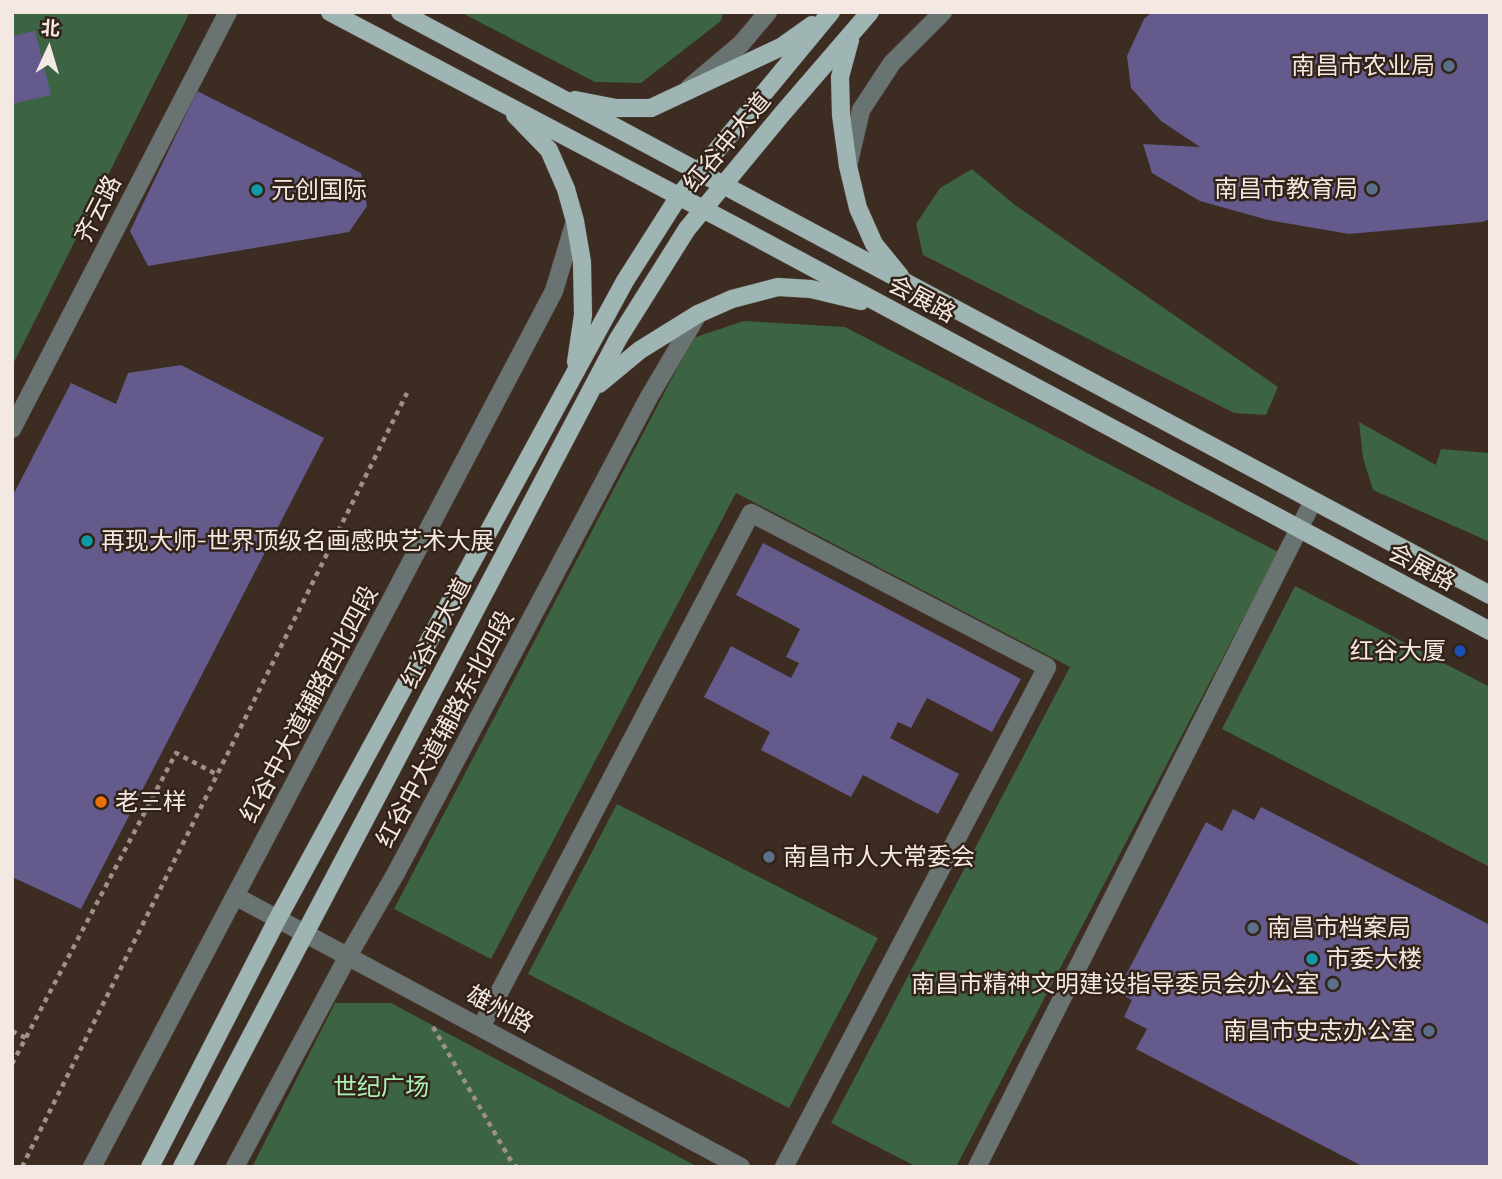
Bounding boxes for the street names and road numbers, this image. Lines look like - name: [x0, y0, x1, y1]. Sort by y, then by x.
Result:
- street label: 红谷中大道: [677, 87, 777, 197]
- street label: 齐云路: [69, 170, 127, 248]
- street label: 会展路: [883, 269, 961, 329]
- street label: 会展路: [1383, 537, 1461, 597]
- street label: 红谷中大道: [395, 573, 477, 693]
- street label: 红谷中大道辅路西北四段: [234, 581, 384, 827]
- street label: 红谷中大道辅路东北四段: [370, 606, 520, 852]
- street label: 雄州路: [461, 979, 539, 1039]

